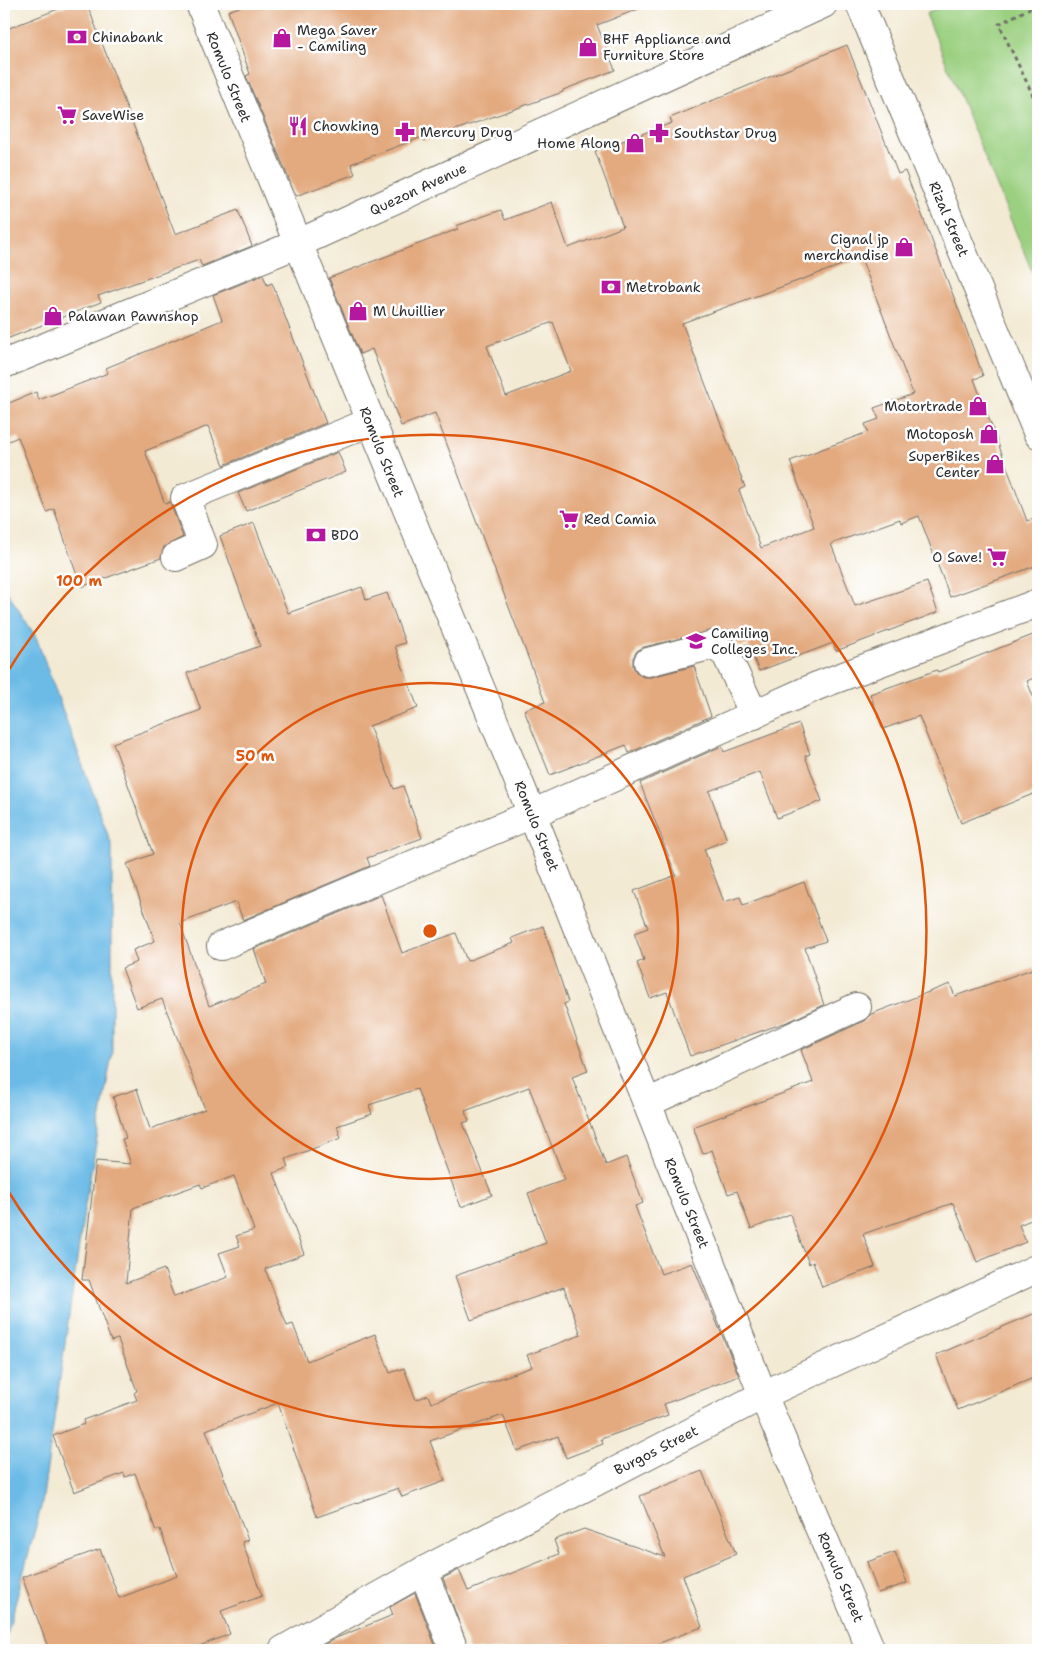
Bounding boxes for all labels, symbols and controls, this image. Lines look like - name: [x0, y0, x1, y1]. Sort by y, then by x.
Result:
- place label: Mega Saver - Camiling: [297, 21, 378, 55]
- bank icon: Chinabank: [66, 26, 88, 48]
- shop icon: Mega Saver - Camiling: [271, 27, 293, 49]
- place label: Chinabank: [92, 28, 163, 46]
- street label: Romulo Street: [203, 29, 255, 125]
- place label: BHF Appliance and Furniture Store: [603, 30, 731, 64]
- shop icon: BHF Appliance and Furniture Store: [577, 36, 599, 58]
- supermarket icon: SaveWise: [56, 104, 78, 126]
- place label: SaveWise: [82, 106, 144, 124]
- restaurant icon: Chowking: [287, 115, 309, 137]
- place label: Chowking: [313, 117, 379, 135]
- pharmacy icon: Mercury Drug: [394, 121, 416, 143]
- pharmacy icon: Southstar Drug: [648, 122, 670, 144]
- place label: Mercury Drug: [420, 123, 513, 141]
- place label: Southstar Drug: [674, 124, 777, 142]
- shop icon: Home Along: [624, 132, 646, 154]
- place label: Home Along: [537, 134, 620, 152]
- street label: Quezon Avenue: [367, 159, 469, 219]
- street label: Rizal Street: [925, 179, 973, 259]
- place label: Cignal jp merchandise: [804, 230, 889, 264]
- shop icon: Cignal jp merchandise: [893, 236, 915, 258]
- bank icon: Metrobank: [600, 276, 622, 298]
- place label: Metrobank: [626, 278, 701, 296]
- shop icon: M Lhuillier: [347, 300, 369, 322]
- place label: M Lhuillier: [373, 302, 446, 320]
- shop icon: Palawan Pawnshop: [42, 305, 64, 327]
- place label: Palawan Pawnshop: [68, 307, 199, 325]
- shop icon: Motortrade: [967, 395, 989, 417]
- place label: Motortrade: [884, 397, 963, 415]
- street label: Romulo Street: [356, 404, 408, 500]
- shop icon: Motoposh: [978, 423, 1000, 445]
- place label: Motoposh: [906, 425, 974, 443]
- place label: SuperBikes Center: [908, 447, 980, 481]
- shop icon: SuperBikes Center: [984, 453, 1006, 475]
- supermarket icon: Red Camia: [558, 508, 580, 530]
- place label: Red Camia: [584, 510, 657, 528]
- bank icon: BDO: [305, 524, 327, 546]
- place label: BDO: [331, 526, 359, 544]
- supermarket icon: O Save!: [986, 546, 1008, 568]
- place label: O Save!: [932, 548, 982, 566]
- text: 100 m: [56, 571, 102, 591]
- place label: Camiling Colleges Inc.: [711, 624, 798, 658]
- school or university icon: Camiling Colleges Inc.: [685, 630, 707, 652]
- text: 50 m: [236, 746, 275, 766]
- street label: Romulo Street: [511, 778, 563, 874]
- centre of rings: [421, 922, 439, 940]
- street label: Romulo Street: [661, 1155, 713, 1251]
- street label: Burgos Street: [611, 1421, 701, 1479]
- street label: Romulo Street: [814, 1529, 868, 1625]

